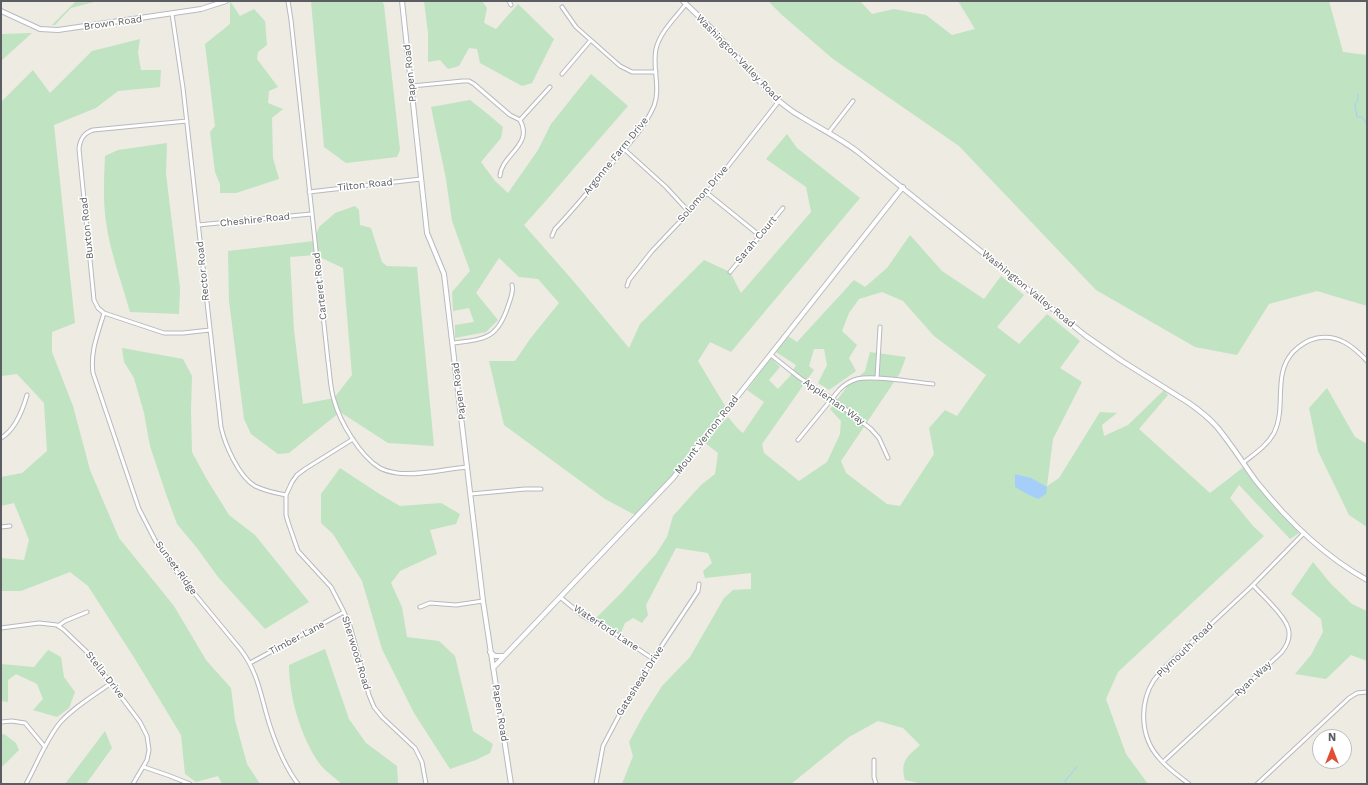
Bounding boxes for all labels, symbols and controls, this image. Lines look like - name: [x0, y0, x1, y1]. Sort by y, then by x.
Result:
- street label: Washington Valley Road: [693, 12, 783, 104]
- street label: Brown Road: [83, 13, 143, 33]
- street label: Papen Road: [401, 44, 419, 102]
- street label: Argonne Farm Drive: [581, 115, 651, 197]
- street label: Solomon Drive: [675, 163, 731, 225]
- street label: Tilton Road: [337, 176, 393, 194]
- street label: Buxton Road: [78, 196, 96, 260]
- street label: Cheshire Road: [219, 210, 291, 230]
- street label: Sarah Court: [733, 214, 779, 266]
- street label: Rector Road: [194, 241, 212, 301]
- street label: Washington Valley Road: [979, 248, 1077, 330]
- street label: Carteret Road: [310, 252, 330, 320]
- street label: Papen Road: [450, 362, 468, 420]
- street label: Appleman Way: [801, 376, 867, 428]
- street label: Mount Vernon Road: [673, 393, 741, 477]
- street label: Sunset Ridge: [152, 539, 200, 597]
- street label: Waterford Lane: [571, 602, 641, 654]
- street label: Sherwood Road: [339, 615, 373, 691]
- street label: Timber Lane: [267, 618, 327, 658]
- street label: Plymouth Road: [1154, 620, 1216, 680]
- street label: Gateshead Drive: [614, 644, 666, 718]
- street label: Stella Drive: [83, 649, 127, 701]
- street label: Ryan Way: [1232, 659, 1274, 699]
- street label: Papen Road: [490, 684, 510, 742]
- north arrow: [1312, 729, 1352, 769]
- text: N: [1328, 731, 1336, 744]

